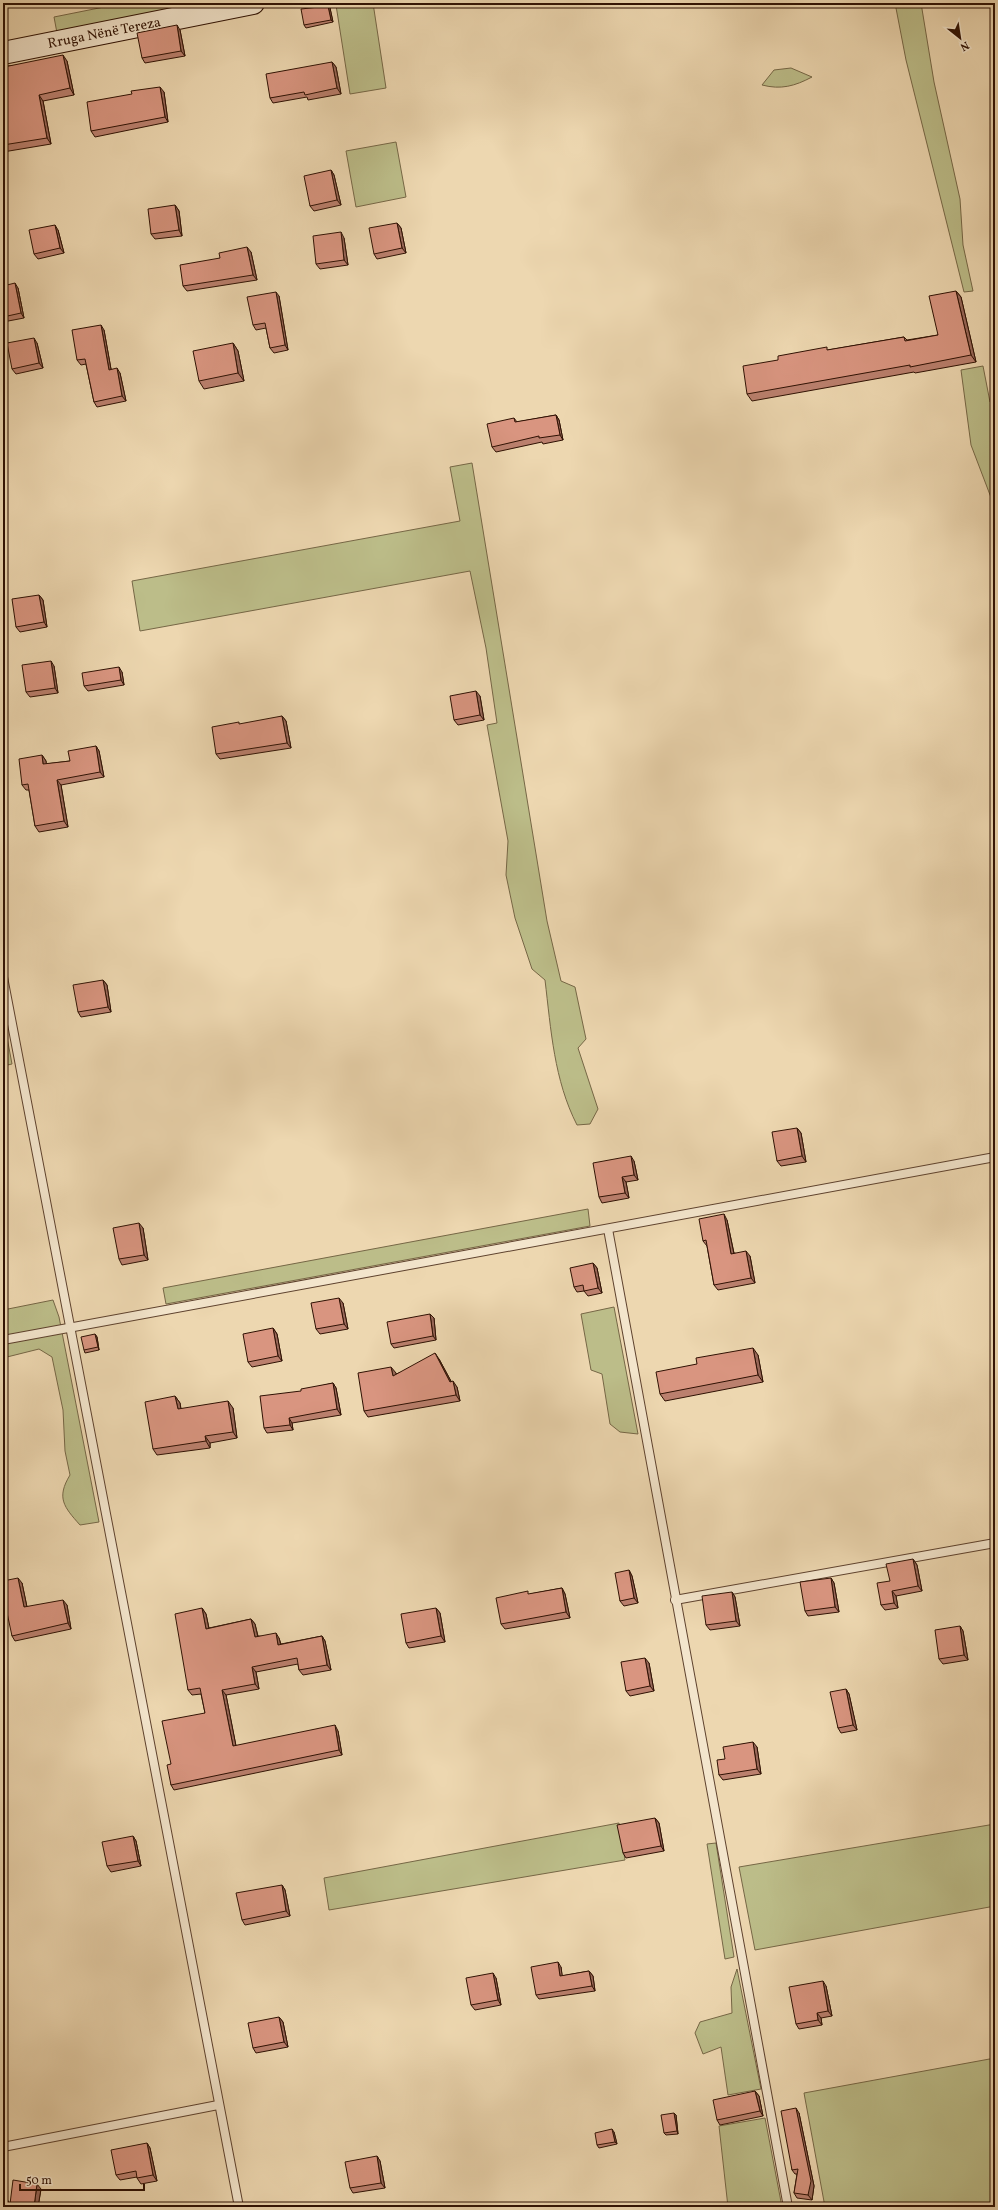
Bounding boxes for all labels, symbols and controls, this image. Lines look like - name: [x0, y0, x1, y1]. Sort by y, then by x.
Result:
- street label: Rruga Nënë Tereza: [46, 13, 163, 54]
- north arrow: [940, 18, 980, 58]
- text: N: [957, 37, 971, 54]
- scale bar: [20, 2166, 144, 2192]
- text: 50 m: [26, 2173, 52, 2189]

